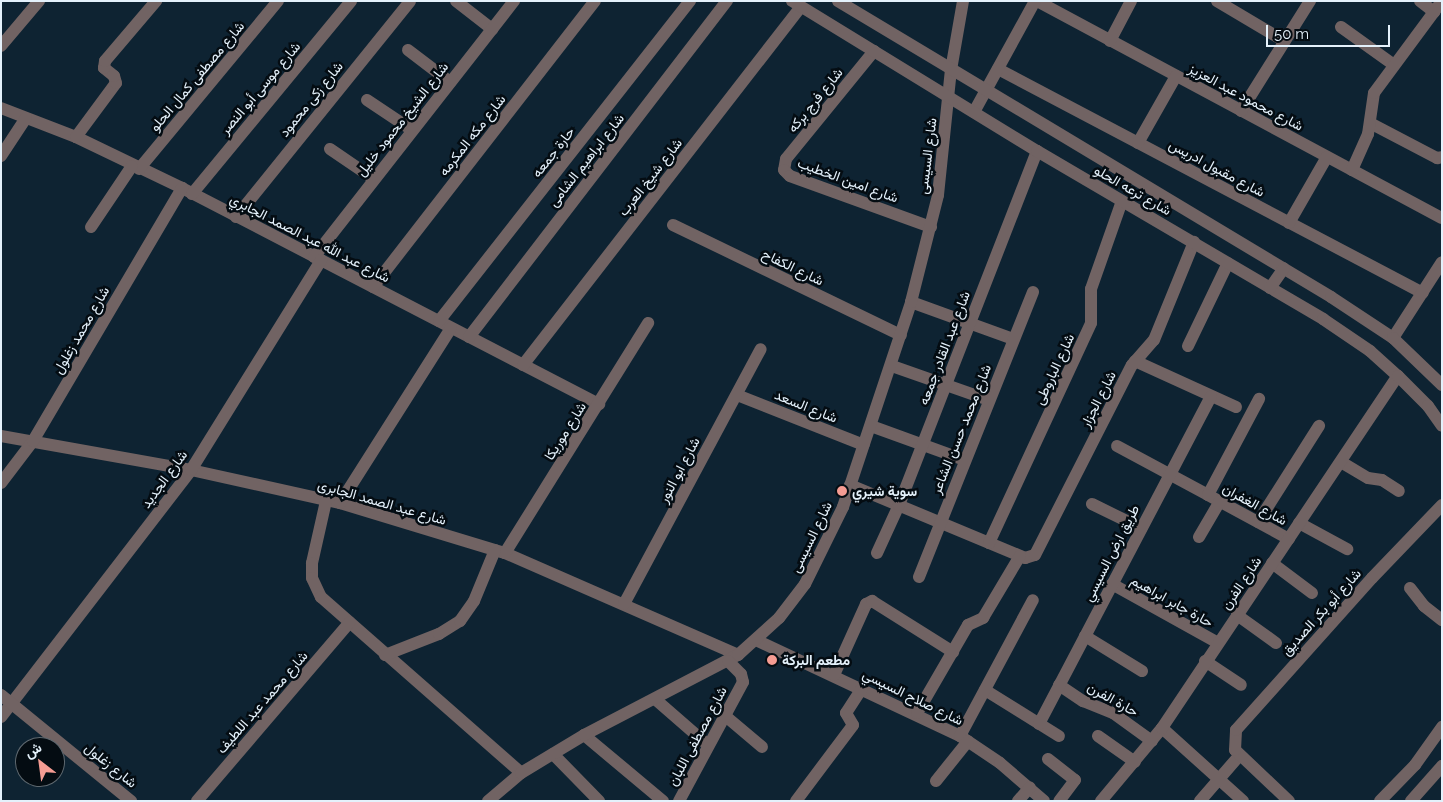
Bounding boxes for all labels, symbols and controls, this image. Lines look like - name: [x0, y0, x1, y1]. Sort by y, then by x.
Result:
- scale bar: [1268, 15, 1392, 47]
- street label: شارع مصطفى كمال الحلو: [146, 18, 248, 134]
- text: 50 m: [1274, 25, 1309, 43]
- street label: شارع موسى أبو النصر: [216, 38, 304, 138]
- street label: شارع زكى محمود: [276, 58, 346, 140]
- street label: شارع الشيخ محمود خليل: [352, 59, 452, 179]
- street label: شارع محمود عبد العزيز: [1186, 60, 1306, 134]
- street label: شارع فرج بركه: [784, 64, 846, 136]
- street label: شارع مكه المكرمه: [435, 91, 509, 179]
- street label: شارع ابراهيم الشامى: [544, 110, 628, 210]
- street label: شارع السيسى: [914, 117, 940, 195]
- street label: حارة جمعه: [528, 123, 578, 181]
- street label: شارع شيخ العرب: [615, 135, 685, 219]
- street label: شارع مقبول ادريس: [1166, 136, 1268, 200]
- street label: شارع امين الخطيب: [795, 154, 901, 206]
- street label: شارع ترعه الحلو: [1092, 161, 1174, 219]
- street label: شارع عبد الله عبد الصمد الجابري: [227, 190, 393, 286]
- street label: شارع الكفاح: [760, 245, 826, 289]
- street label: شارع محمد زغلول: [49, 283, 113, 377]
- street label: شارع عبد القادر جمعه: [915, 289, 973, 407]
- street label: شارع الباروطى: [1030, 331, 1078, 407]
- street label: شارع محمد حسن الشاعر: [927, 362, 995, 496]
- street label: شارع الجزار: [1077, 368, 1119, 430]
- street label: شارع السعد: [772, 386, 840, 426]
- street label: شارع موريكا: [541, 399, 589, 463]
- street label: شارع ابو النور: [655, 434, 703, 506]
- street label: شارع الجديد: [137, 447, 191, 511]
- street label: شارع عبد الصمد الجابرى: [316, 476, 448, 528]
- street label: شارع الغفران: [1220, 479, 1290, 529]
- place label: سوية شيري: [852, 483, 917, 499]
- marker: سوية شيري: [836, 485, 848, 497]
- street label: شارع السيسى: [787, 499, 835, 575]
- street label: طريق ارض السيسي: [1079, 502, 1143, 604]
- street label: شارع الفرن: [1217, 553, 1265, 613]
- street label: شارع أبو بكر الصديق: [1278, 565, 1364, 659]
- street label: حارة جابر ابراهيم: [1128, 571, 1216, 631]
- street label: شارع محمد عبد اللطيف: [213, 647, 311, 757]
- place label: مطعم البركة: [782, 652, 850, 668]
- marker: مطعم البركة: [766, 654, 778, 666]
- street label: شارع صلاح السيسي: [860, 665, 966, 729]
- street label: حارة الفرن: [1085, 678, 1141, 720]
- street label: شارع مصطفى اللبان: [664, 683, 730, 789]
- north arrow: [15, 737, 65, 787]
- text: ش: [22, 739, 44, 761]
- street label: شارع زغلول: [81, 739, 141, 791]

